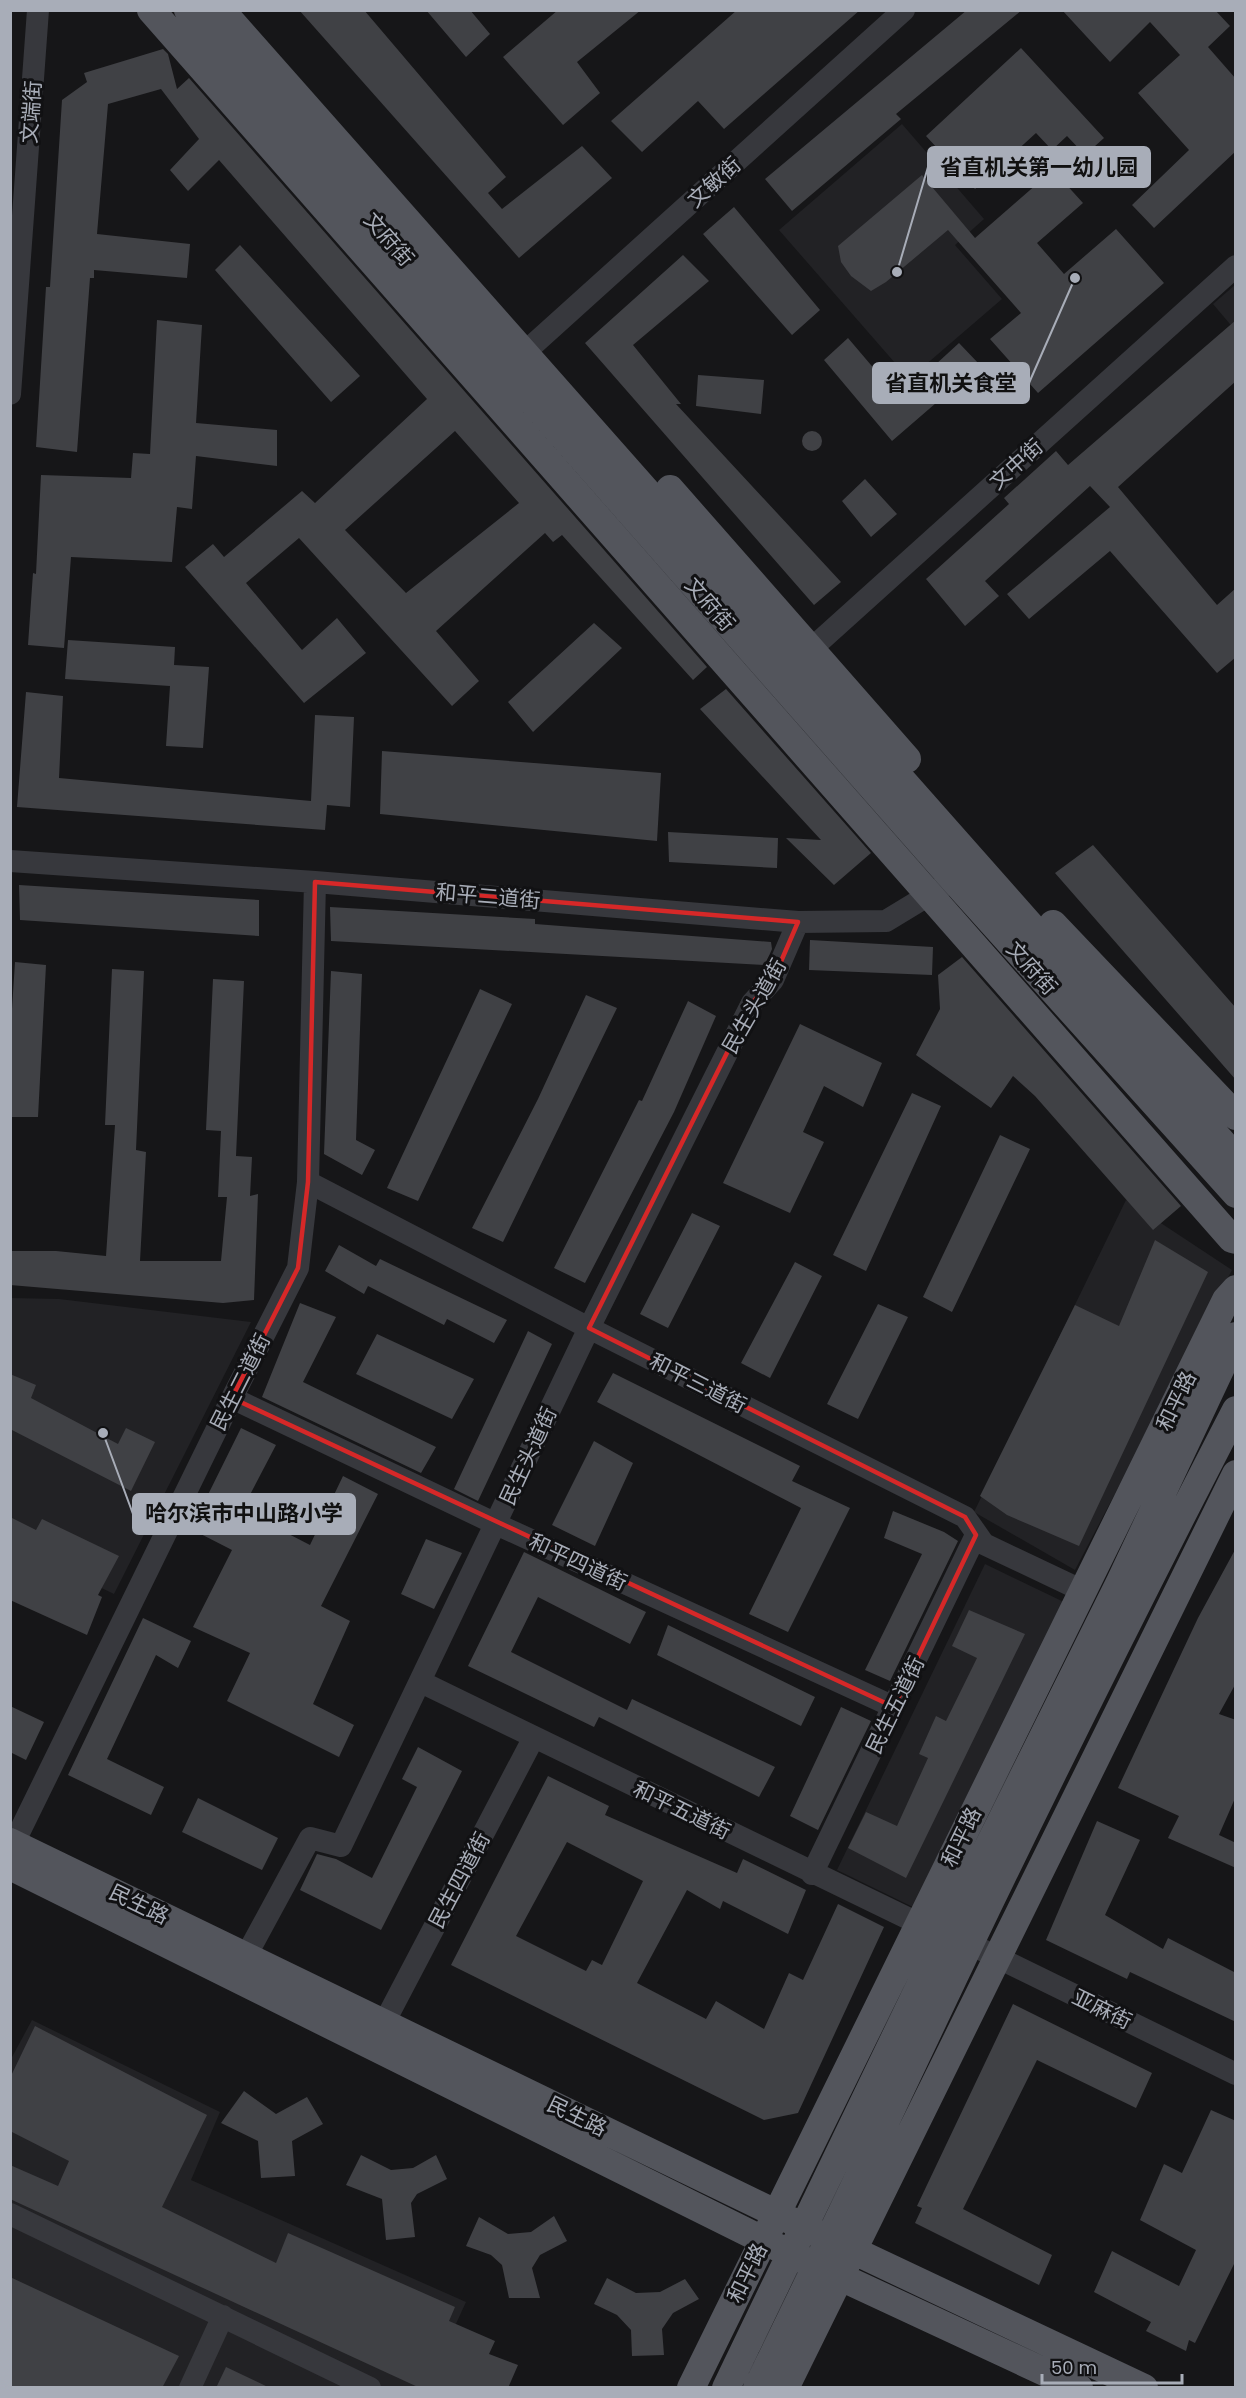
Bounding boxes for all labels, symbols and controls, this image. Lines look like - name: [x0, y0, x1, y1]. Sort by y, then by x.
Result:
- street label: 文端街: [14, 80, 48, 144]
- callout: 省直机关第一幼儿园: [928, 147, 1150, 187]
- street label: 文敏街: [681, 150, 747, 214]
- text: 省直机关第一幼儿园: [940, 152, 1138, 183]
- street label: 文府街: [357, 206, 421, 272]
- callout: 省直机关食堂: [873, 363, 1029, 403]
- text: 省直机关食堂: [885, 368, 1017, 399]
- street label: 文中街: [983, 432, 1049, 496]
- street label: 文府街: [678, 571, 742, 637]
- street label: 和平二道街: [434, 877, 542, 915]
- street label: 文府街: [1000, 935, 1064, 1001]
- street label: 民生头道街: [715, 953, 793, 1059]
- street label: 民生二道街: [203, 1329, 277, 1435]
- street label: 和平三道街: [645, 1346, 751, 1420]
- street label: 和平路: [1149, 1366, 1203, 1436]
- street label: 民生头道街: [493, 1402, 563, 1510]
- callout: 哈尔滨市中山路小学: [133, 1494, 355, 1534]
- text: 哈尔滨市中山路小学: [145, 1498, 343, 1529]
- street label: 和平四道街: [524, 1527, 632, 1597]
- street label: 民生五道街: [859, 1651, 931, 1759]
- street label: 和平五道街: [628, 1774, 736, 1846]
- street label: 和平路: [934, 1802, 988, 1872]
- street label: 民生四道街: [422, 1827, 496, 1933]
- street label: 民生路: [104, 1877, 174, 1931]
- street label: 亚麻街: [1067, 1982, 1137, 2036]
- street label: 民生路: [542, 2089, 612, 2143]
- street label: 和平路: [720, 2238, 774, 2308]
- scale bar: [1042, 2347, 1182, 2385]
- text: 50 m: [1051, 2355, 1097, 2380]

